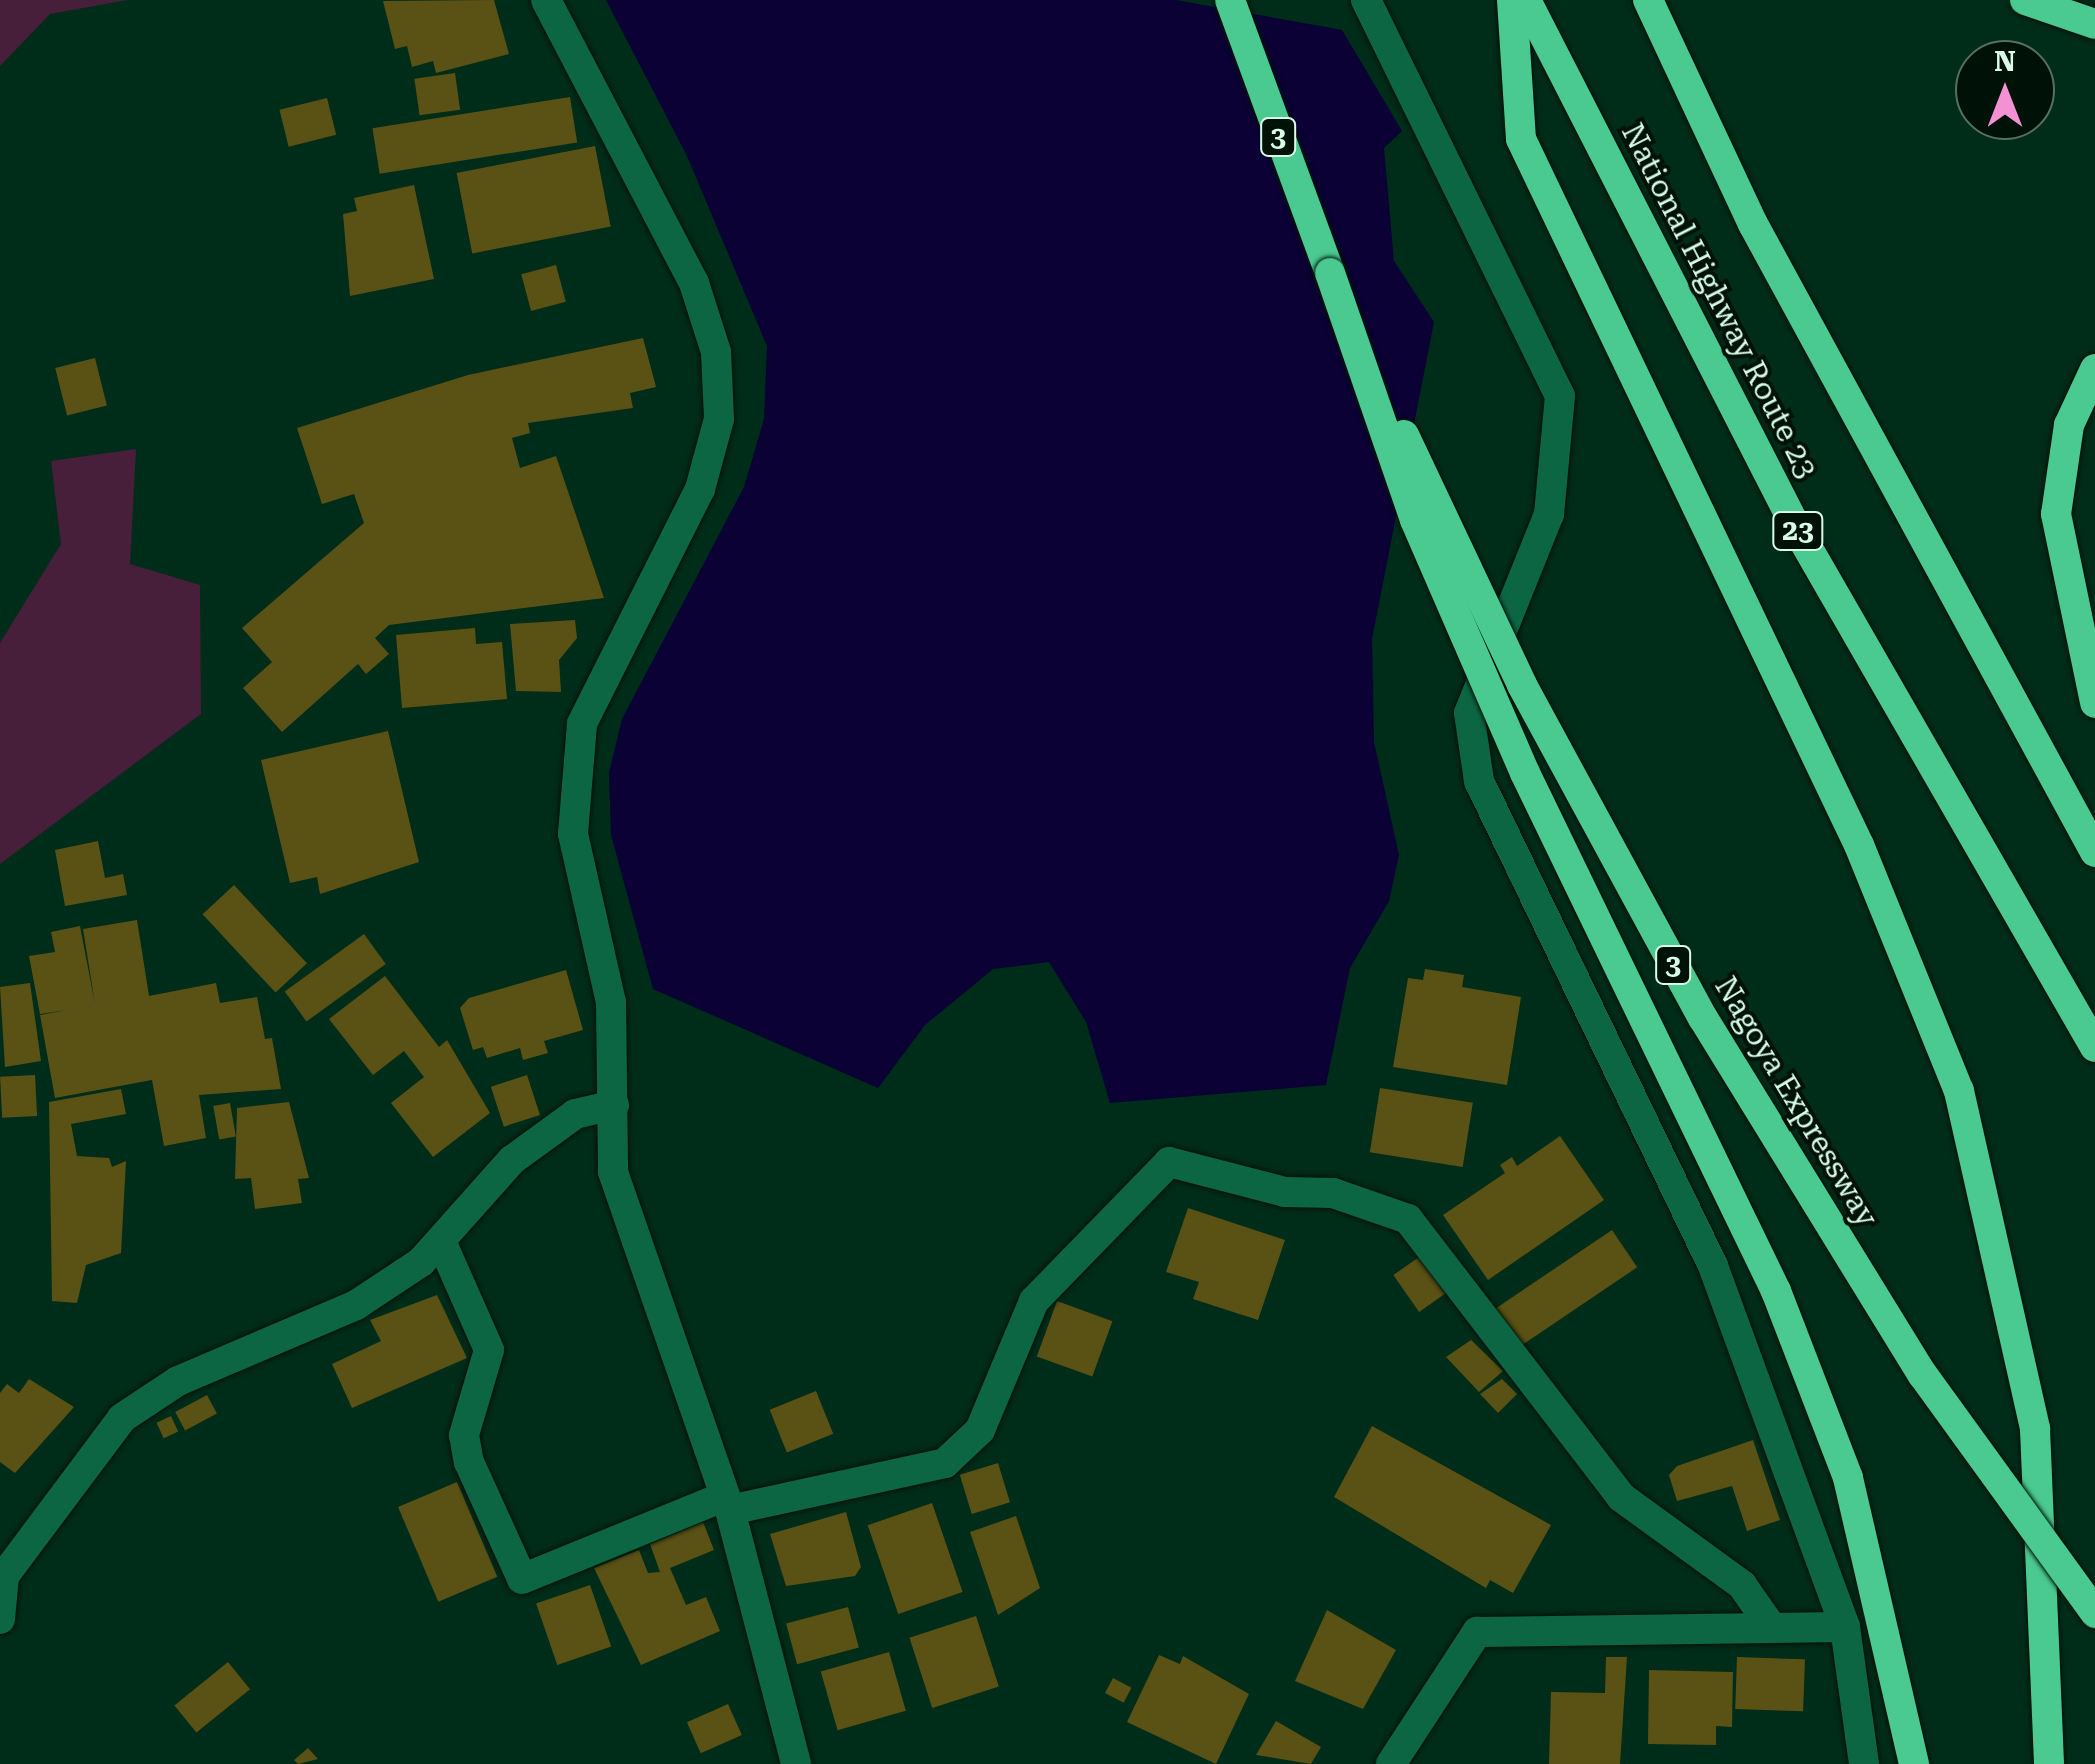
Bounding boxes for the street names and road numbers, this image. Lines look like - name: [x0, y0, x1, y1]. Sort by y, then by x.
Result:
- road number: 3: [1258, 114, 1298, 160]
- street label: National Highway Route 23: [1614, 118, 1824, 484]
- road number: 23: [1770, 508, 1826, 554]
- road number: 3: [1653, 942, 1693, 988]
- street label: Nagoya Expressway: [1707, 970, 1885, 1234]

